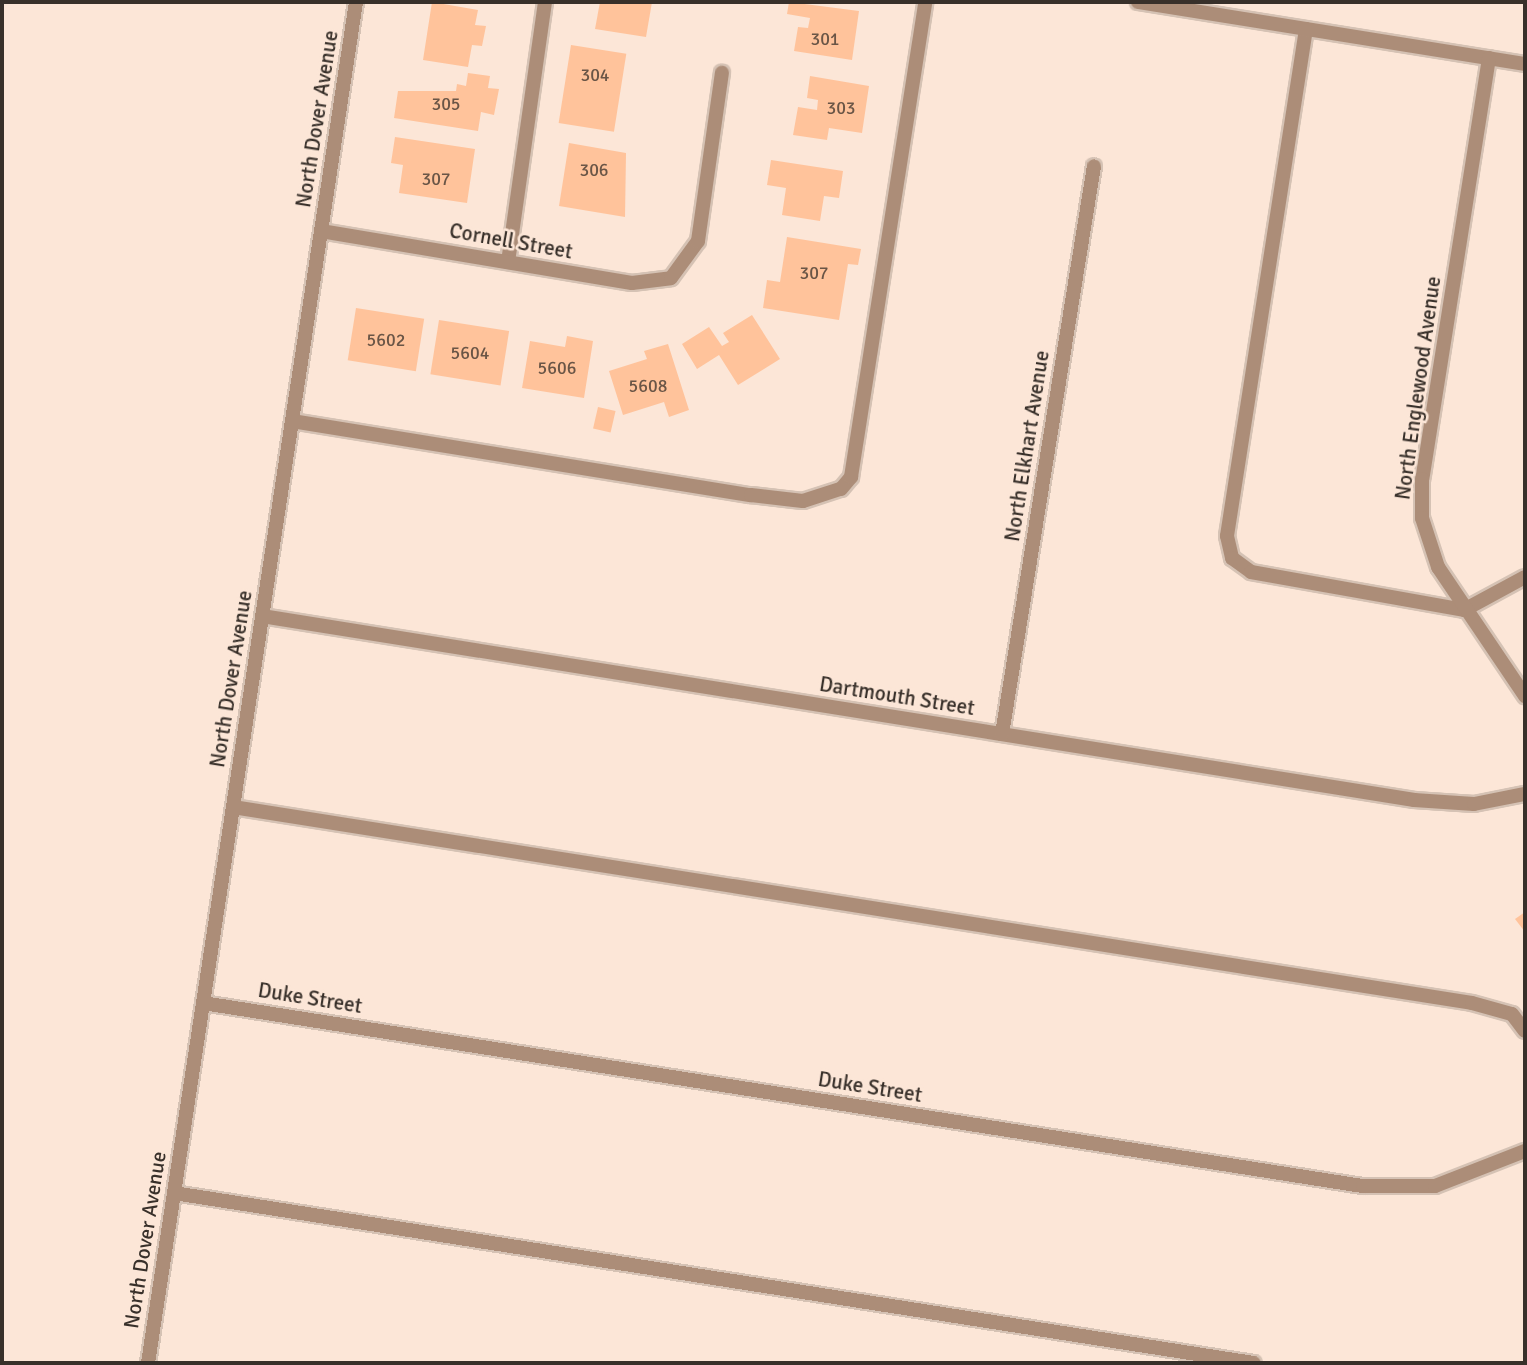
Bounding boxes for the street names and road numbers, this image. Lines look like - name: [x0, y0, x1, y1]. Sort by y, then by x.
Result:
- street label: North Dover Avenue: [291, 29, 343, 209]
- street label: Cornell Street: [447, 218, 575, 264]
- street label: North Englewood Avenue: [1390, 275, 1446, 501]
- street label: North Elkhart Avenue: [999, 349, 1055, 543]
- street label: North Dover Avenue: [205, 589, 257, 769]
- street label: Dartmouth Street: [818, 671, 976, 721]
- street label: Duke Street: [256, 977, 364, 1019]
- street label: Duke Street: [816, 1066, 924, 1108]
- street label: North Dover Avenue: [119, 1150, 171, 1330]

